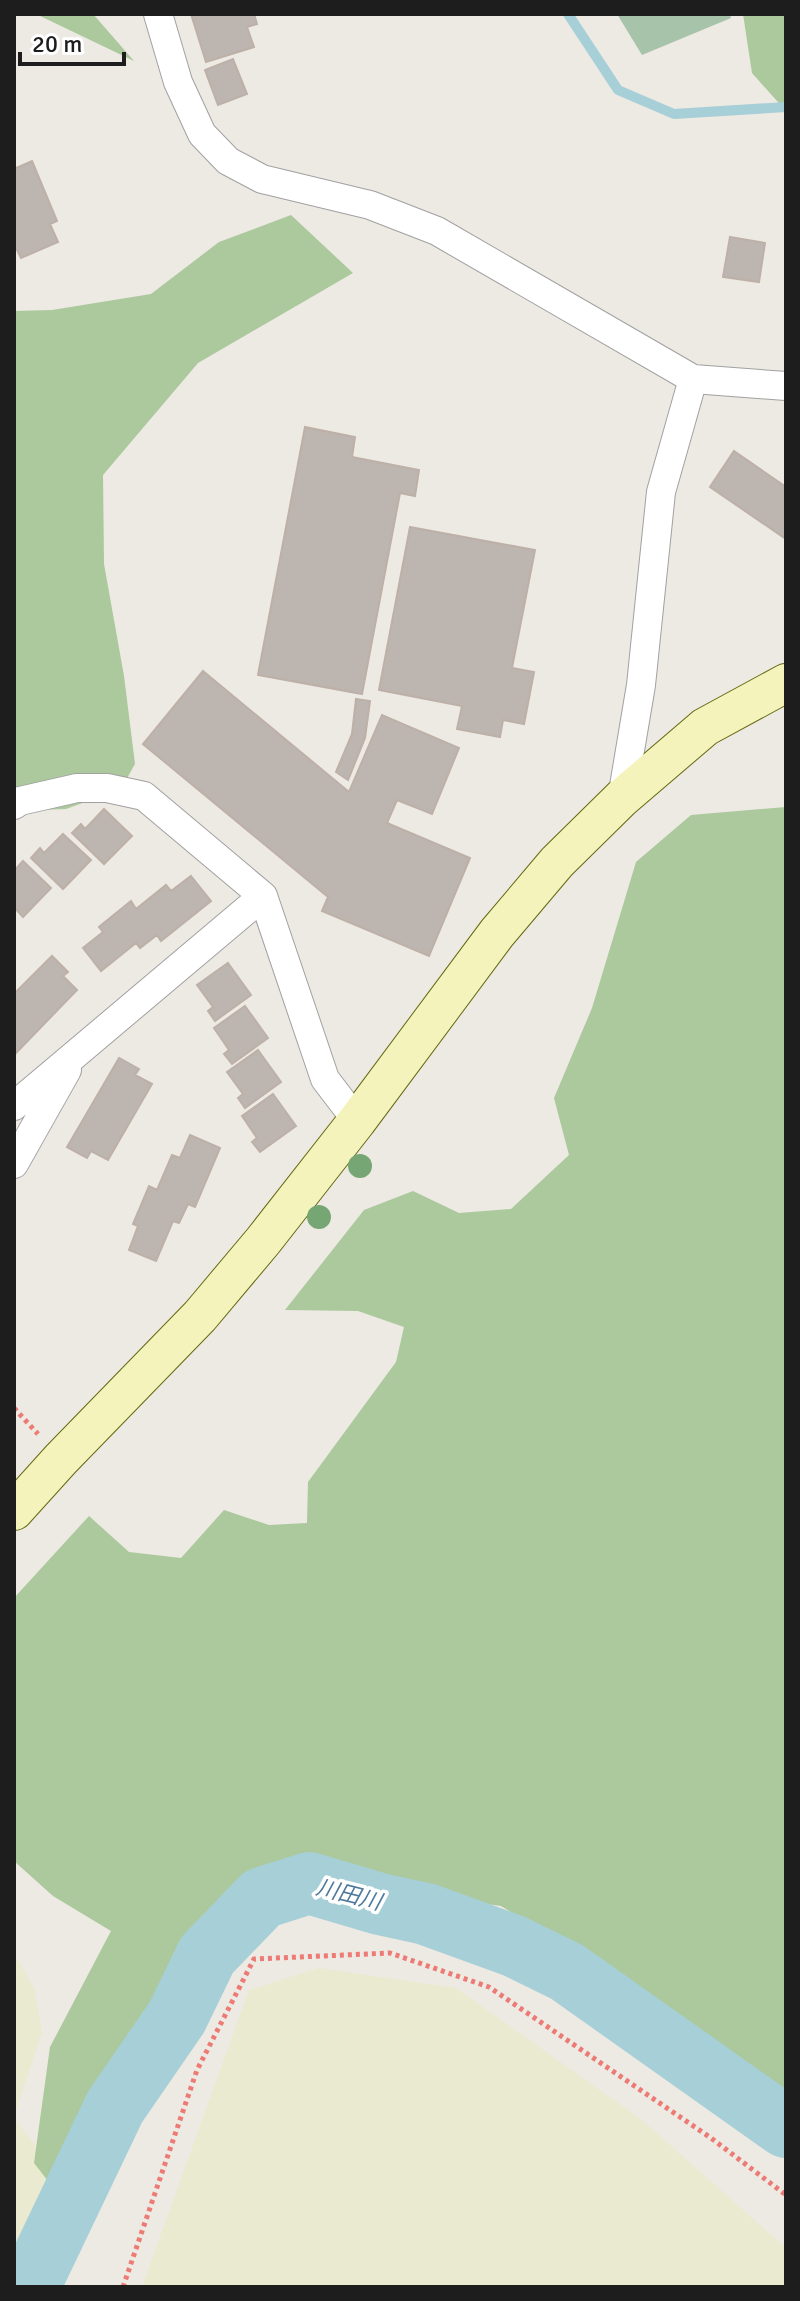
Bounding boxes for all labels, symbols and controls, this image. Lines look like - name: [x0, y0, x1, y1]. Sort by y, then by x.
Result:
- scale bar: [20, 16, 124, 66]
- text: 20 m: [32, 29, 82, 59]
- water label: 川田川: [314, 1873, 386, 1916]

